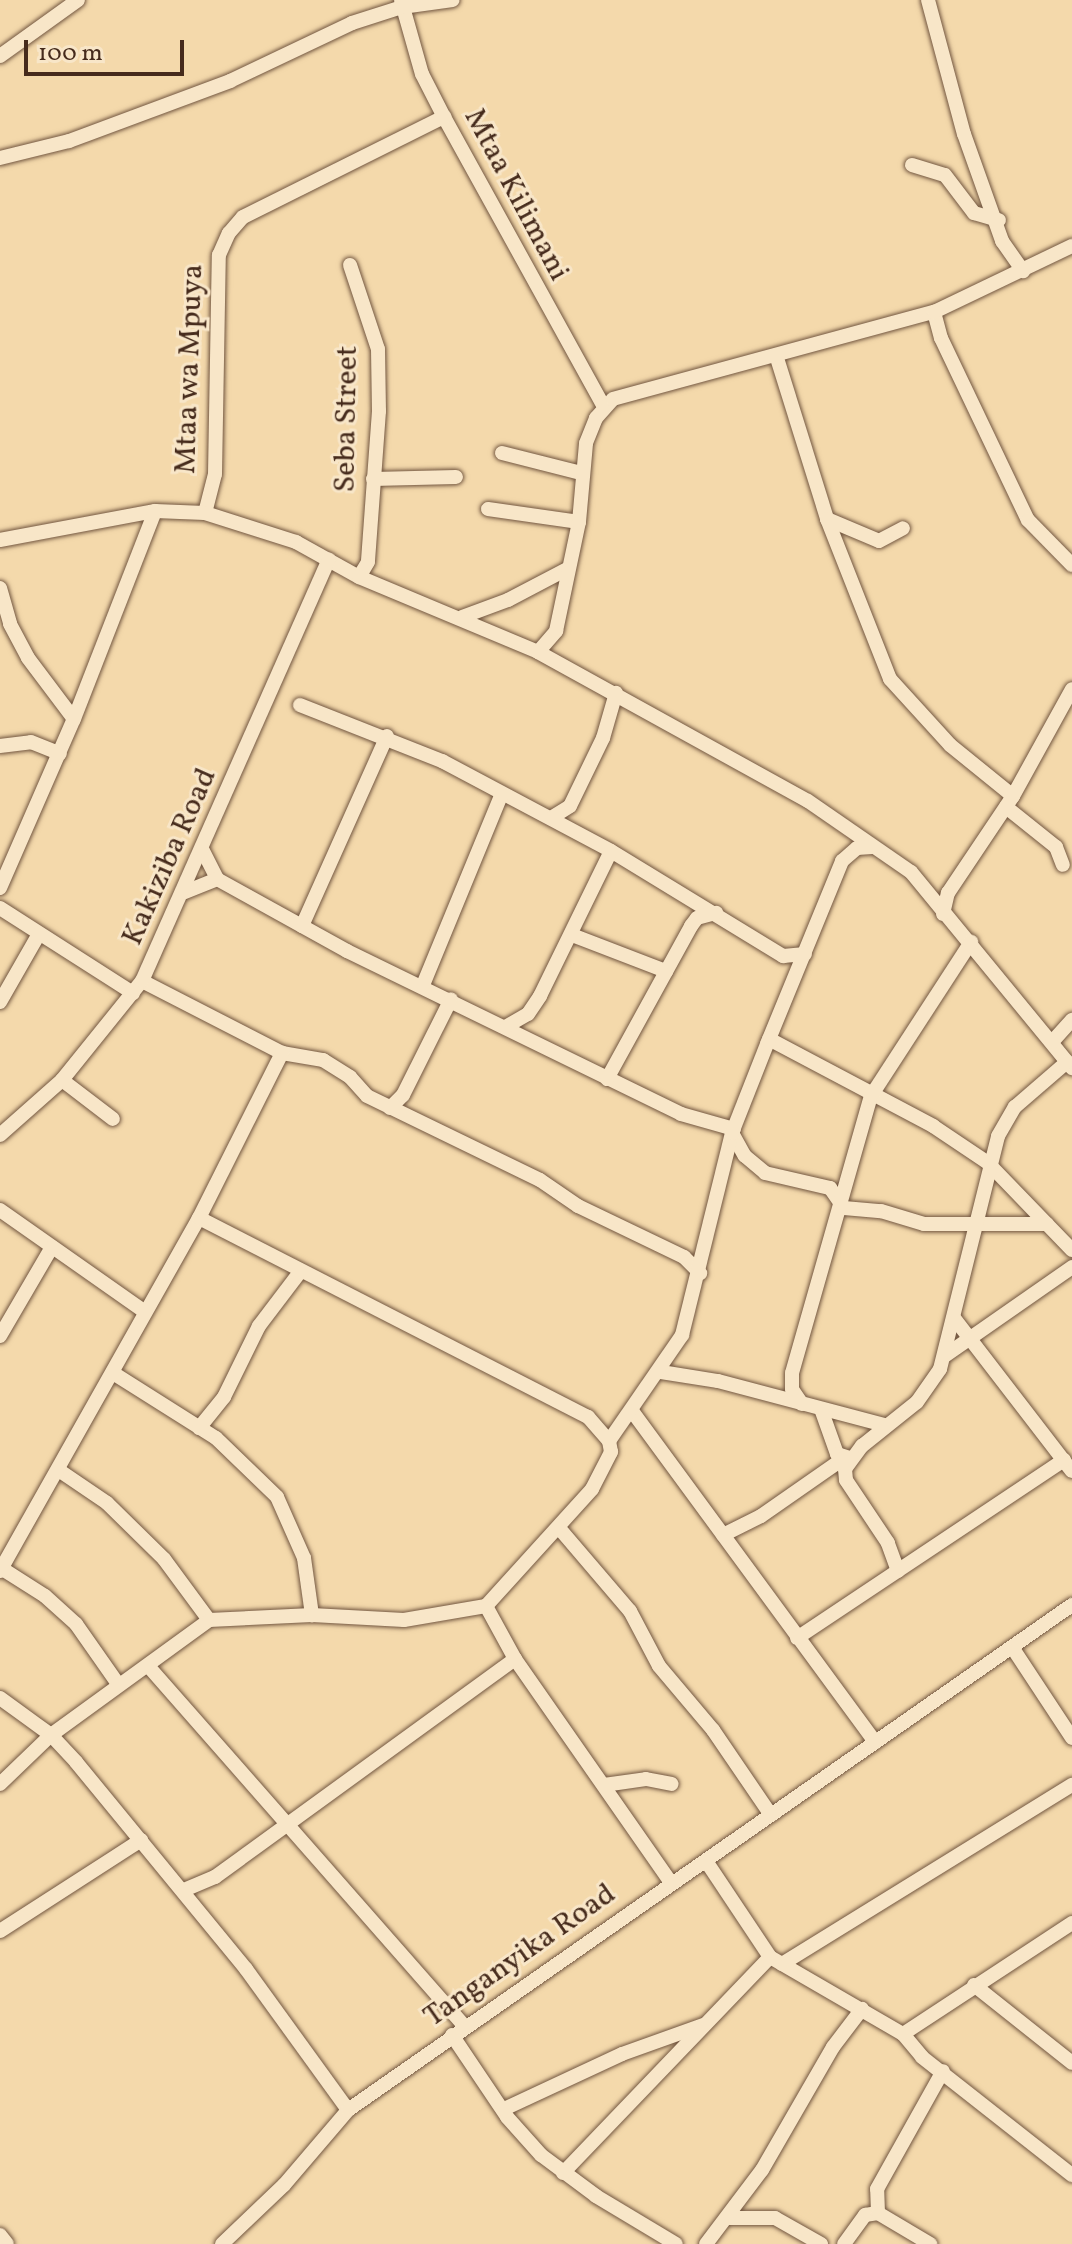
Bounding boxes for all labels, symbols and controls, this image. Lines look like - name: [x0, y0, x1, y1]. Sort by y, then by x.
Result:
- scale bar: [28, 24, 188, 74]
- text: 100 m: [38, 37, 103, 71]
- street label: Mtaa Kilimani: [455, 103, 577, 287]
- street label: Mtaa wa Mpuya: [168, 263, 212, 475]
- street label: Seba Street: [328, 345, 366, 493]
- street label: Kakiziba Road: [115, 763, 225, 951]
- street label: Tanganyika Road: [417, 1876, 623, 2036]

